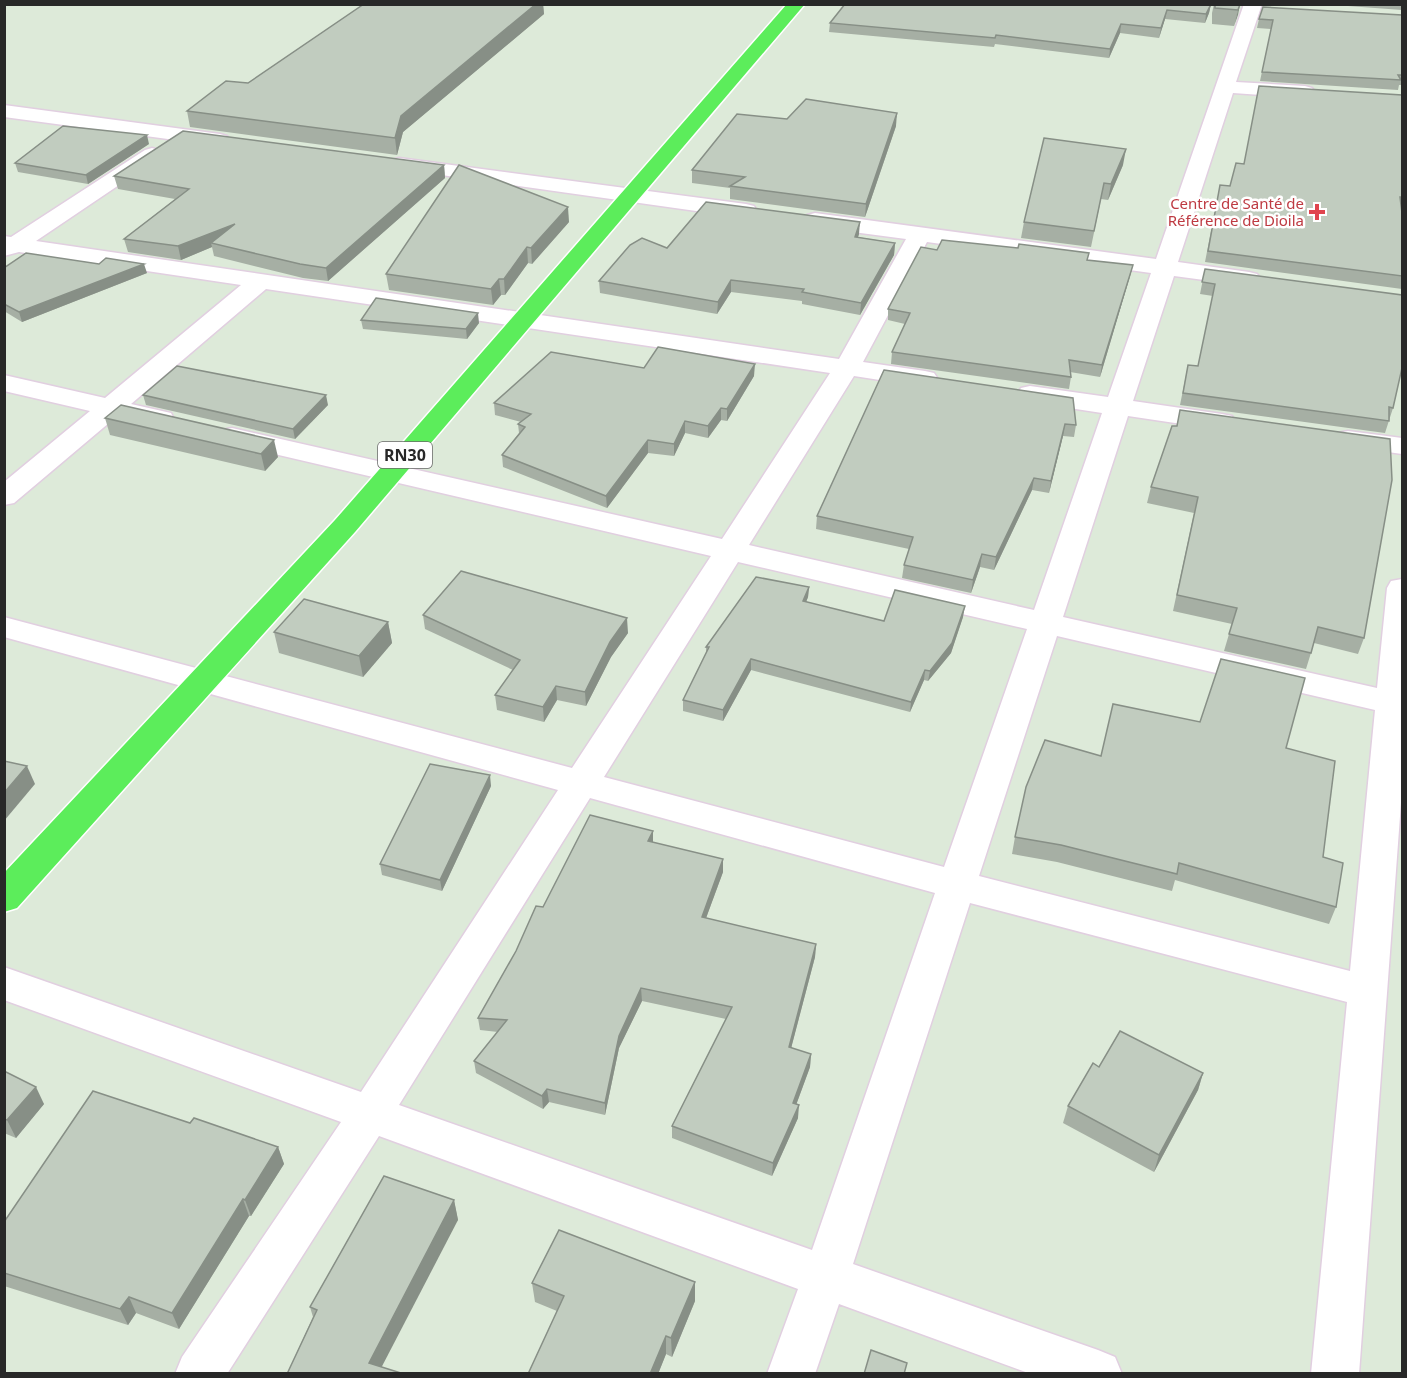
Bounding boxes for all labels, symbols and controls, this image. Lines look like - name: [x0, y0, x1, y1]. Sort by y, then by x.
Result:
- place label: Centre de Santé de Référence de Dioila: [1168, 193, 1304, 230]
- marker: Centre de Santé de Référence de Dioila: [1308, 203, 1326, 221]
- road number: RN30: [378, 442, 432, 468]

